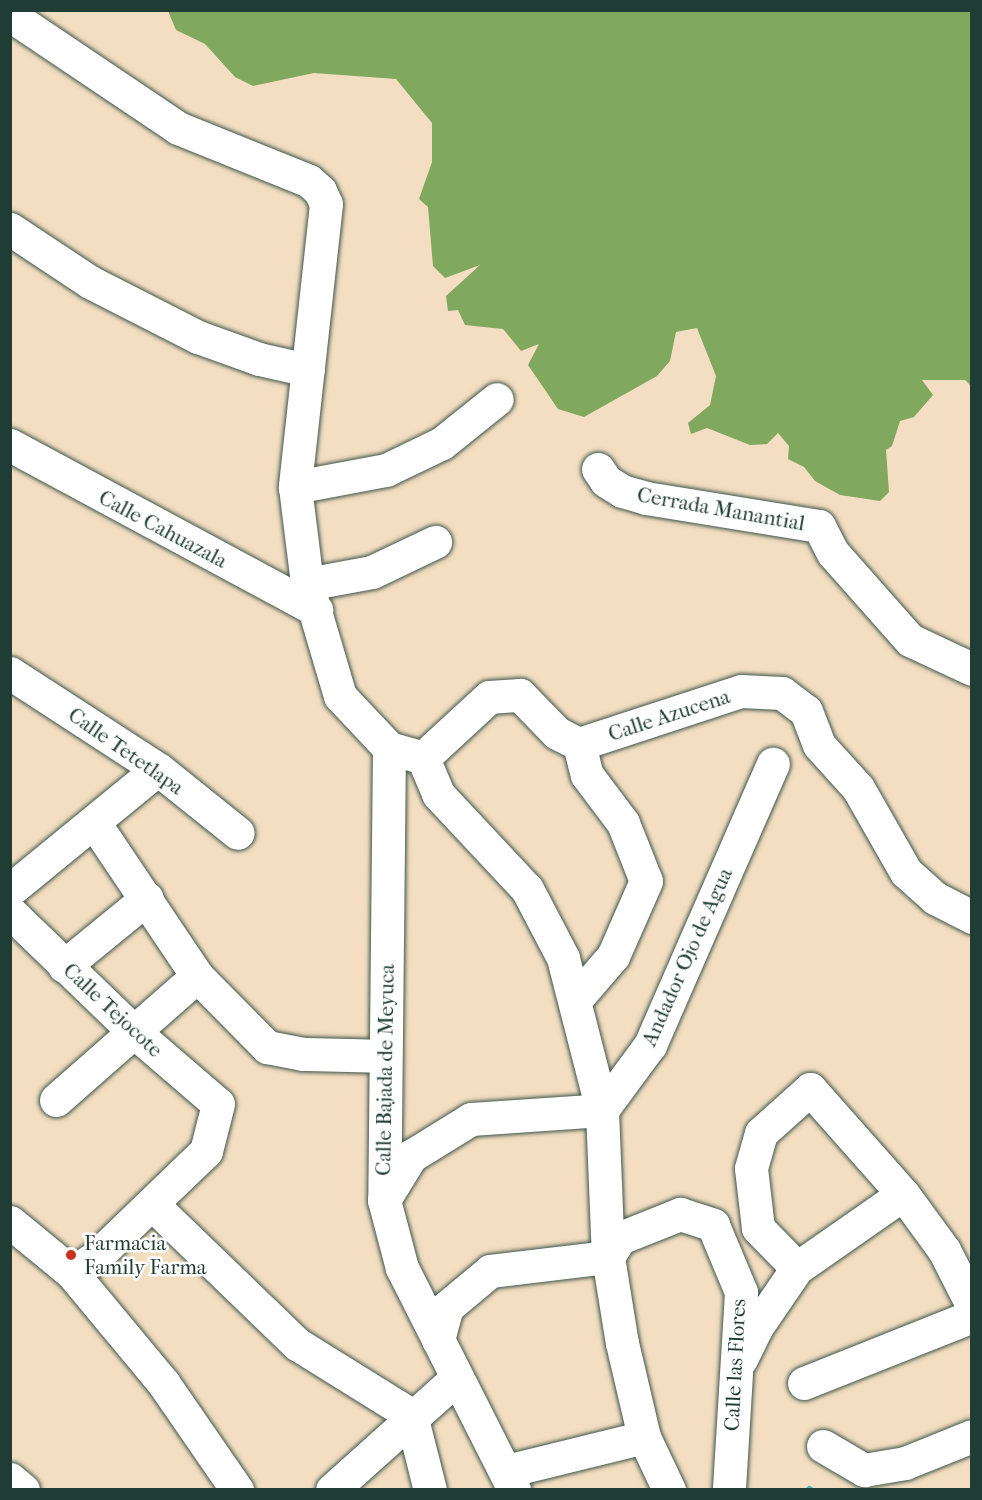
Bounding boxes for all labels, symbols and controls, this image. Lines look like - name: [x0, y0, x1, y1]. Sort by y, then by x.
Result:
- street label: Cerrada Manantial: [635, 482, 807, 536]
- street label: Calle Cahuazala: [95, 485, 231, 573]
- street label: Calle Azucena: [605, 683, 733, 747]
- street label: Calle Tetetlapa: [63, 702, 189, 800]
- street label: Andador Ojo de Agua: [636, 864, 738, 1050]
- street label: Calle Tejocote: [58, 958, 168, 1062]
- street label: Calle Bajada de Meyuca: [371, 964, 399, 1176]
- place label: Farmacia Family Farma: [84, 1230, 207, 1280]
- marker: Farmacia Family Farma: [62, 1246, 80, 1264]
- street label: Calle las Flores: [719, 1298, 751, 1432]

